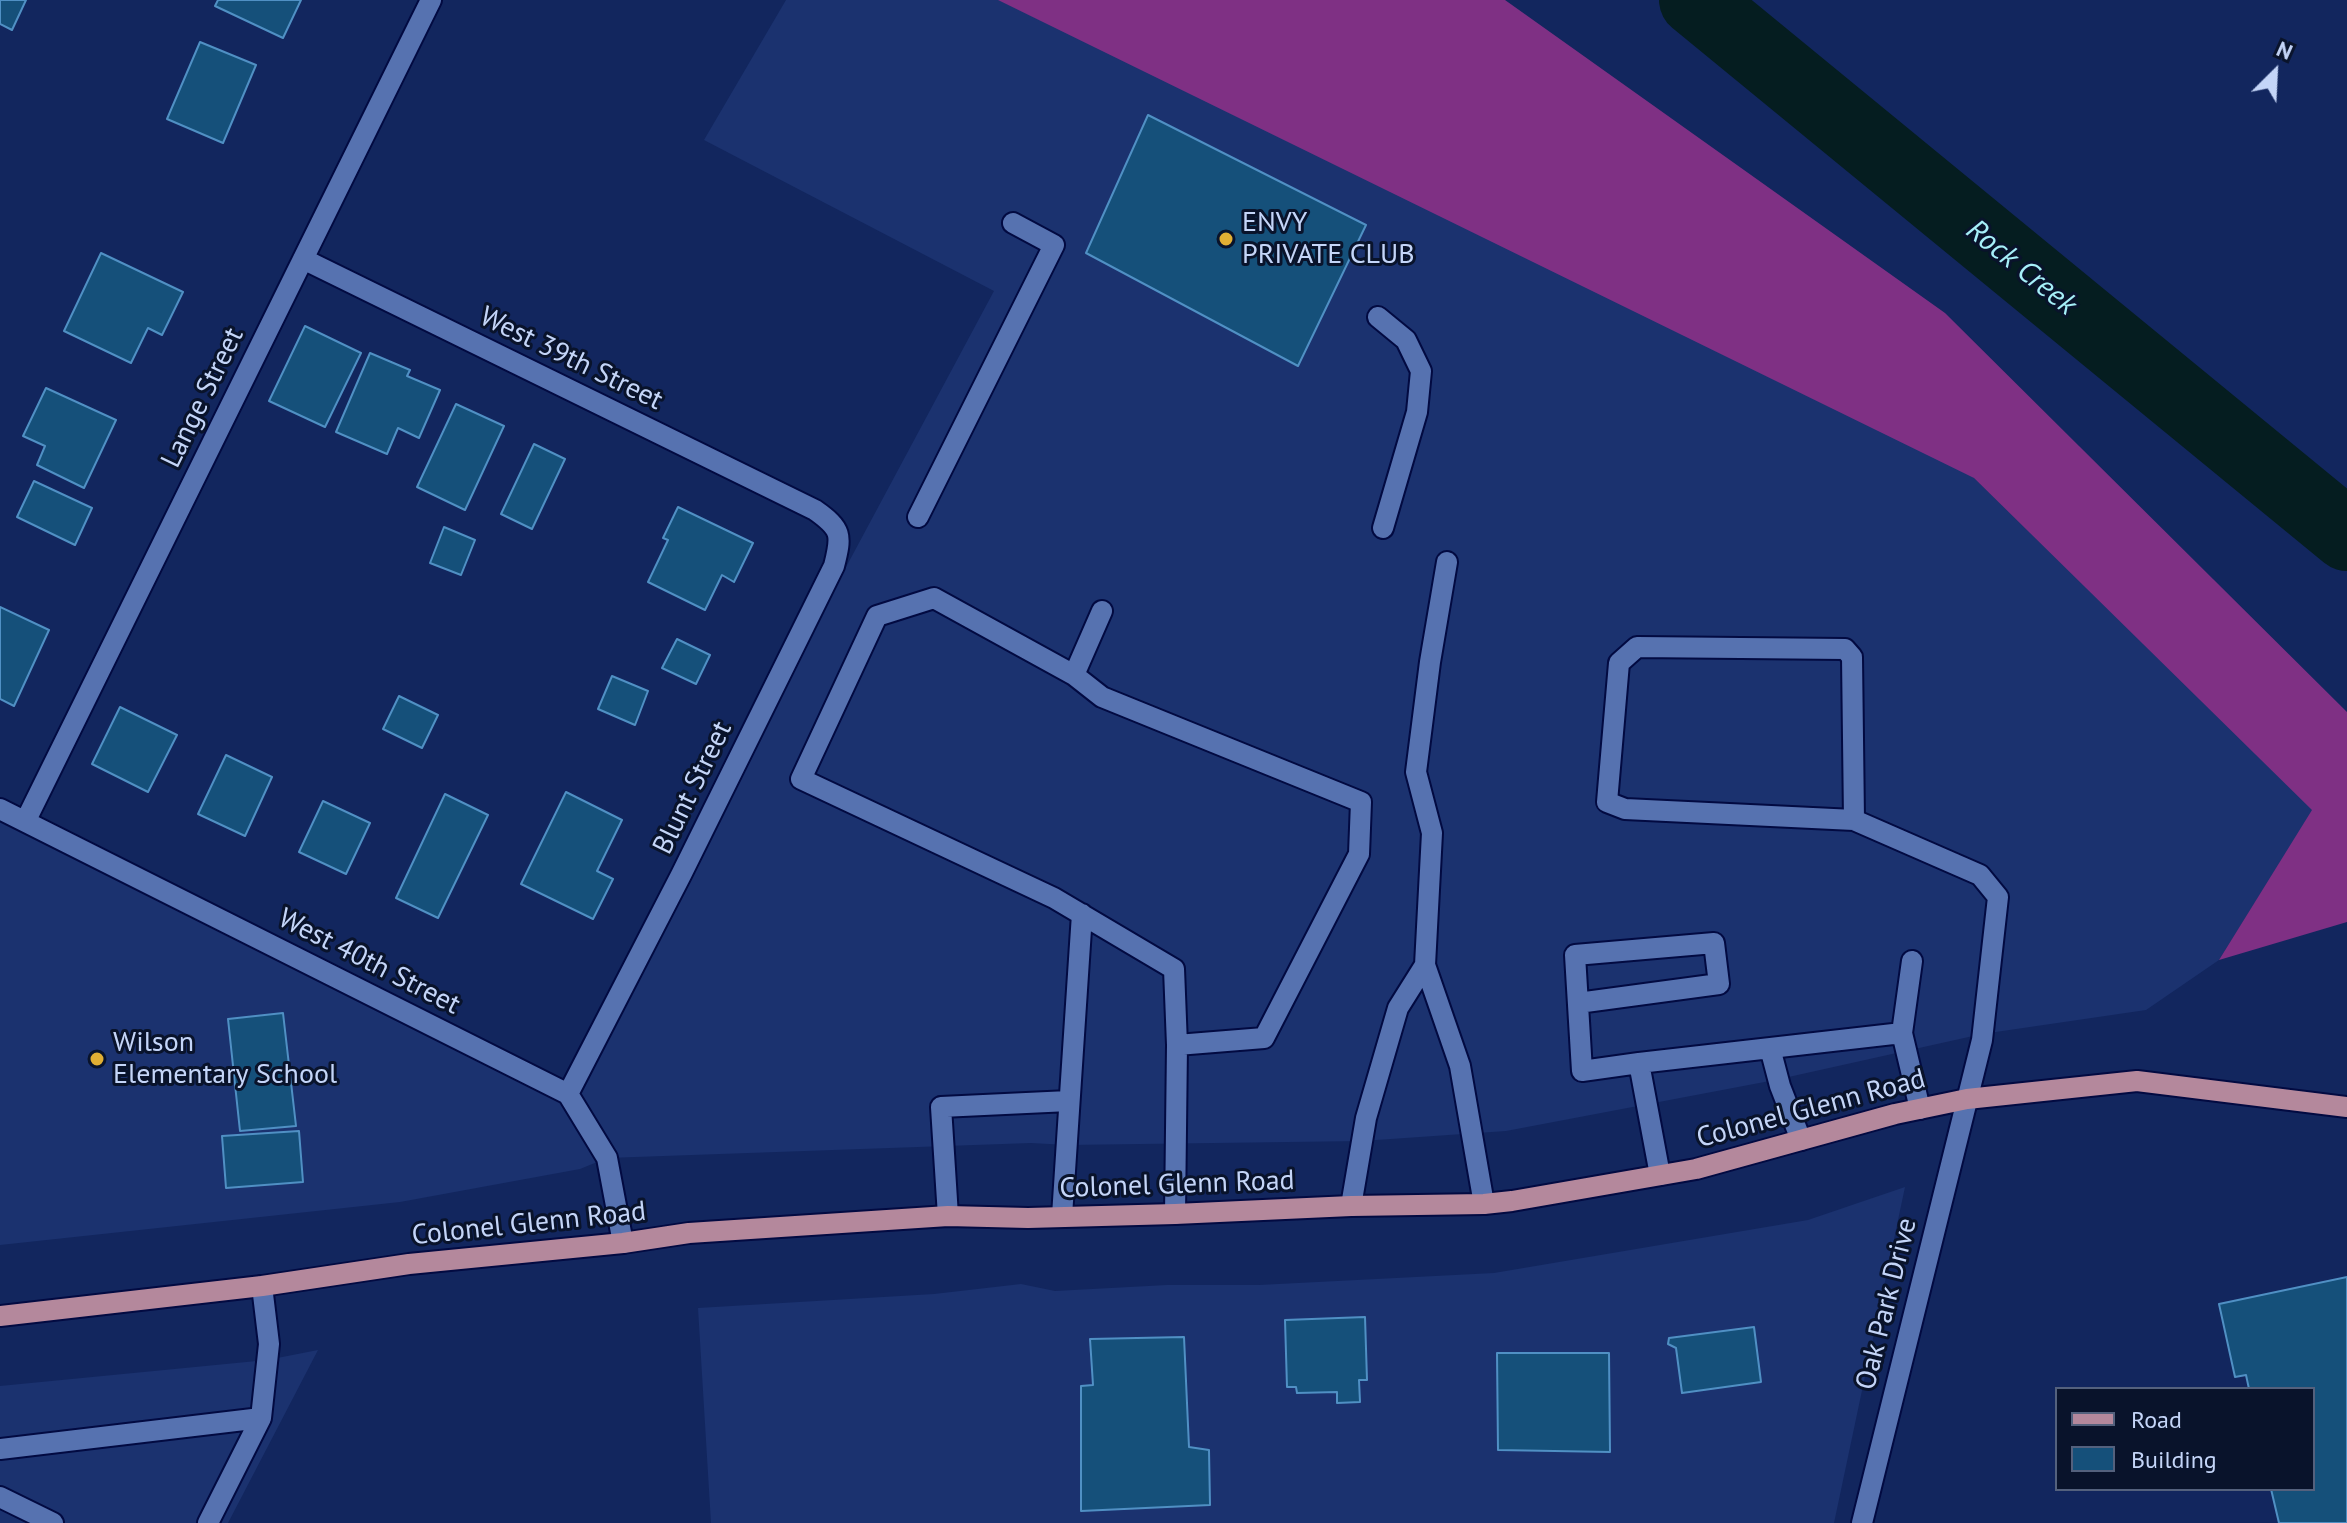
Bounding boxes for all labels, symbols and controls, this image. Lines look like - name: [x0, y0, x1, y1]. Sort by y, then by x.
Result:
- north arrow: [2235, 32, 2315, 112]
- text: N: [2272, 34, 2297, 66]
- place label: ENVY PRIVATE CLUB: [1242, 206, 1415, 272]
- water label: Rock Creek: [1959, 213, 2083, 323]
- marker: ENVY PRIVATE CLUB: [1217, 230, 1235, 248]
- street label: West 39th Street: [474, 300, 668, 418]
- street label: Lange Street: [155, 323, 251, 473]
- street label: Blunt Street: [646, 716, 740, 860]
- street label: West 40th Street: [273, 902, 465, 1022]
- place label: Wilson Elementary School: [113, 1026, 337, 1092]
- marker: Wilson Elementary School: [88, 1050, 106, 1068]
- street label: Colonel Glenn Road: [1693, 1062, 1929, 1156]
- street label: Colonel Glenn Road: [1059, 1164, 1295, 1206]
- street label: Colonel Glenn Road: [410, 1195, 648, 1253]
- street label: Oak Park Drive: [1849, 1215, 1925, 1393]
- legend: [2055, 1387, 2315, 1491]
- text: Road: [2131, 1404, 2182, 1435]
- text: Building: [2131, 1444, 2217, 1475]

